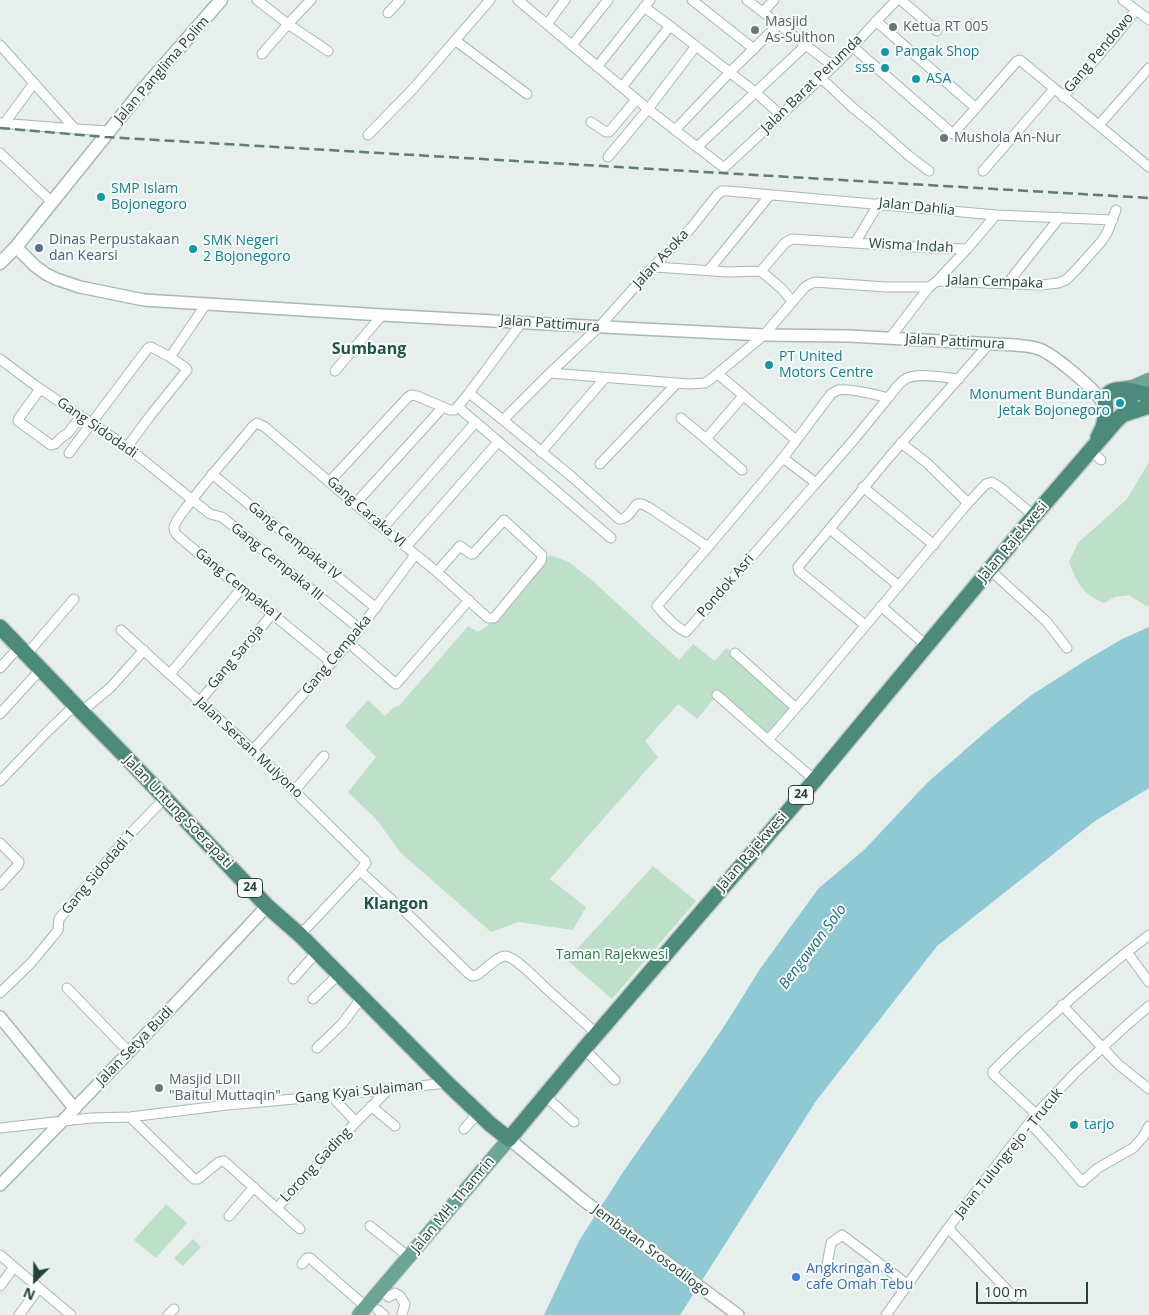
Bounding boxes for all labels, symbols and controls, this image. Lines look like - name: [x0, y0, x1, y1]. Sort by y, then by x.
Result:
- street label: Gang Pendowo: [1061, 10, 1137, 96]
- street label: Jalan Panglima Polim: [111, 13, 213, 127]
- place label: Masjid As-Sulthon: [765, 14, 835, 46]
- place label: Ketua RT 005: [903, 19, 988, 35]
- marker: Ketua RT 005: [887, 21, 899, 33]
- marker: Masjid As-Sulthon: [749, 24, 761, 36]
- street label: Jalan Barat Perumda: [758, 31, 866, 137]
- place label: Pangak Shop: [895, 44, 979, 60]
- marker: Pangak Shop: [879, 46, 891, 58]
- place label: sss: [855, 60, 875, 76]
- marker: sss: [879, 62, 891, 74]
- place label: ASA: [926, 71, 951, 87]
- marker: ASA: [910, 73, 922, 85]
- place label: Mushola An-Nur: [954, 130, 1061, 146]
- marker: Mushola An-Nur: [938, 132, 950, 144]
- place label: SMP Islam Bojonegoro: [111, 181, 187, 213]
- marker: SMP Islam Bojonegoro: [95, 191, 107, 203]
- street label: Jalan Dahlia: [878, 195, 956, 219]
- street label: Jalan Asoka: [630, 226, 692, 292]
- place label: Dinas Perpustakaan dan Kearsi: [49, 232, 179, 264]
- place label: SMK Negeri 2 Bojonegoro: [203, 233, 291, 266]
- street label: Wisma Indah: [868, 235, 954, 257]
- marker: Dinas Perpustakaan dan Kearsi: [33, 242, 45, 254]
- marker: SMK Negeri 2 Bojonegoro: [187, 243, 199, 255]
- street label: Jalan Cempaka: [947, 272, 1043, 292]
- street label: Jalan Pattimura: [500, 312, 600, 336]
- street label: Jalan Pattimura: [905, 331, 1005, 353]
- district label: Sumbang: [332, 339, 406, 359]
- place label: PT United Motors Centre: [779, 349, 873, 382]
- marker: PT United Motors Centre: [763, 359, 775, 371]
- place label: Monument Bundaran Jetak Bojonegoro: [969, 387, 1110, 420]
- street label: Gang Sidodadi: [54, 394, 140, 462]
- marker: Monument Bundaran Jetak Bojonegoro: [1114, 397, 1126, 409]
- street label: Gang Caraka VI: [323, 473, 409, 551]
- street label: Gang Cempaka IV: [244, 498, 344, 584]
- street label: Jalan Rajekwesi: [975, 499, 1051, 585]
- street label: Gang Cempaka III: [227, 520, 327, 604]
- street label: Gang Cempaka I: [191, 545, 285, 625]
- street label: Pondok Asri: [694, 551, 758, 621]
- street label: Gang Cempaka: [299, 612, 375, 698]
- street label: Gang Saroja: [204, 621, 268, 693]
- street label: Jalan Sersan Mulyono: [192, 694, 306, 802]
- street label: Jalan Untung Soerapati: [120, 752, 236, 872]
- road number: 24: [788, 786, 814, 804]
- street label: Jalan Rajekwesi: [713, 809, 791, 895]
- street label: Gang Sidodadi 1: [58, 826, 140, 918]
- road number: 24: [238, 878, 262, 898]
- district label: Klangon: [363, 894, 429, 914]
- water label: Bengawan Solo: [775, 901, 851, 993]
- park label: Taman Rajekwesi: [556, 947, 668, 963]
- street label: Jalan Setya Budi: [93, 1003, 177, 1089]
- place label: Masjid LDII "Baitul Muttaqin": [169, 1072, 281, 1104]
- street label: Gang Kyai Sulaiman: [294, 1077, 424, 1107]
- marker: Masjid LDII "Baitul Muttaqin": [153, 1082, 165, 1094]
- street label: Jalan Tulungrejo - Trucuk: [952, 1085, 1066, 1221]
- place label: tarjo: [1084, 1117, 1114, 1133]
- marker: tarjo: [1068, 1119, 1080, 1131]
- street label: Lorong Gading: [277, 1124, 355, 1206]
- street label: Jalan MH. Thamrin: [408, 1154, 498, 1256]
- street label: Jembatan Srosodilogo: [589, 1201, 713, 1301]
- north arrow: [10, 1255, 60, 1305]
- place label: Angkringan & cafe Omah Tebu: [806, 1261, 913, 1294]
- marker: Angkringan & cafe Omah Tebu: [790, 1271, 802, 1283]
- scale bar: [979, 1272, 1092, 1304]
- text: 100 m: [984, 1281, 1028, 1301]
- text: N: [20, 1283, 38, 1305]

